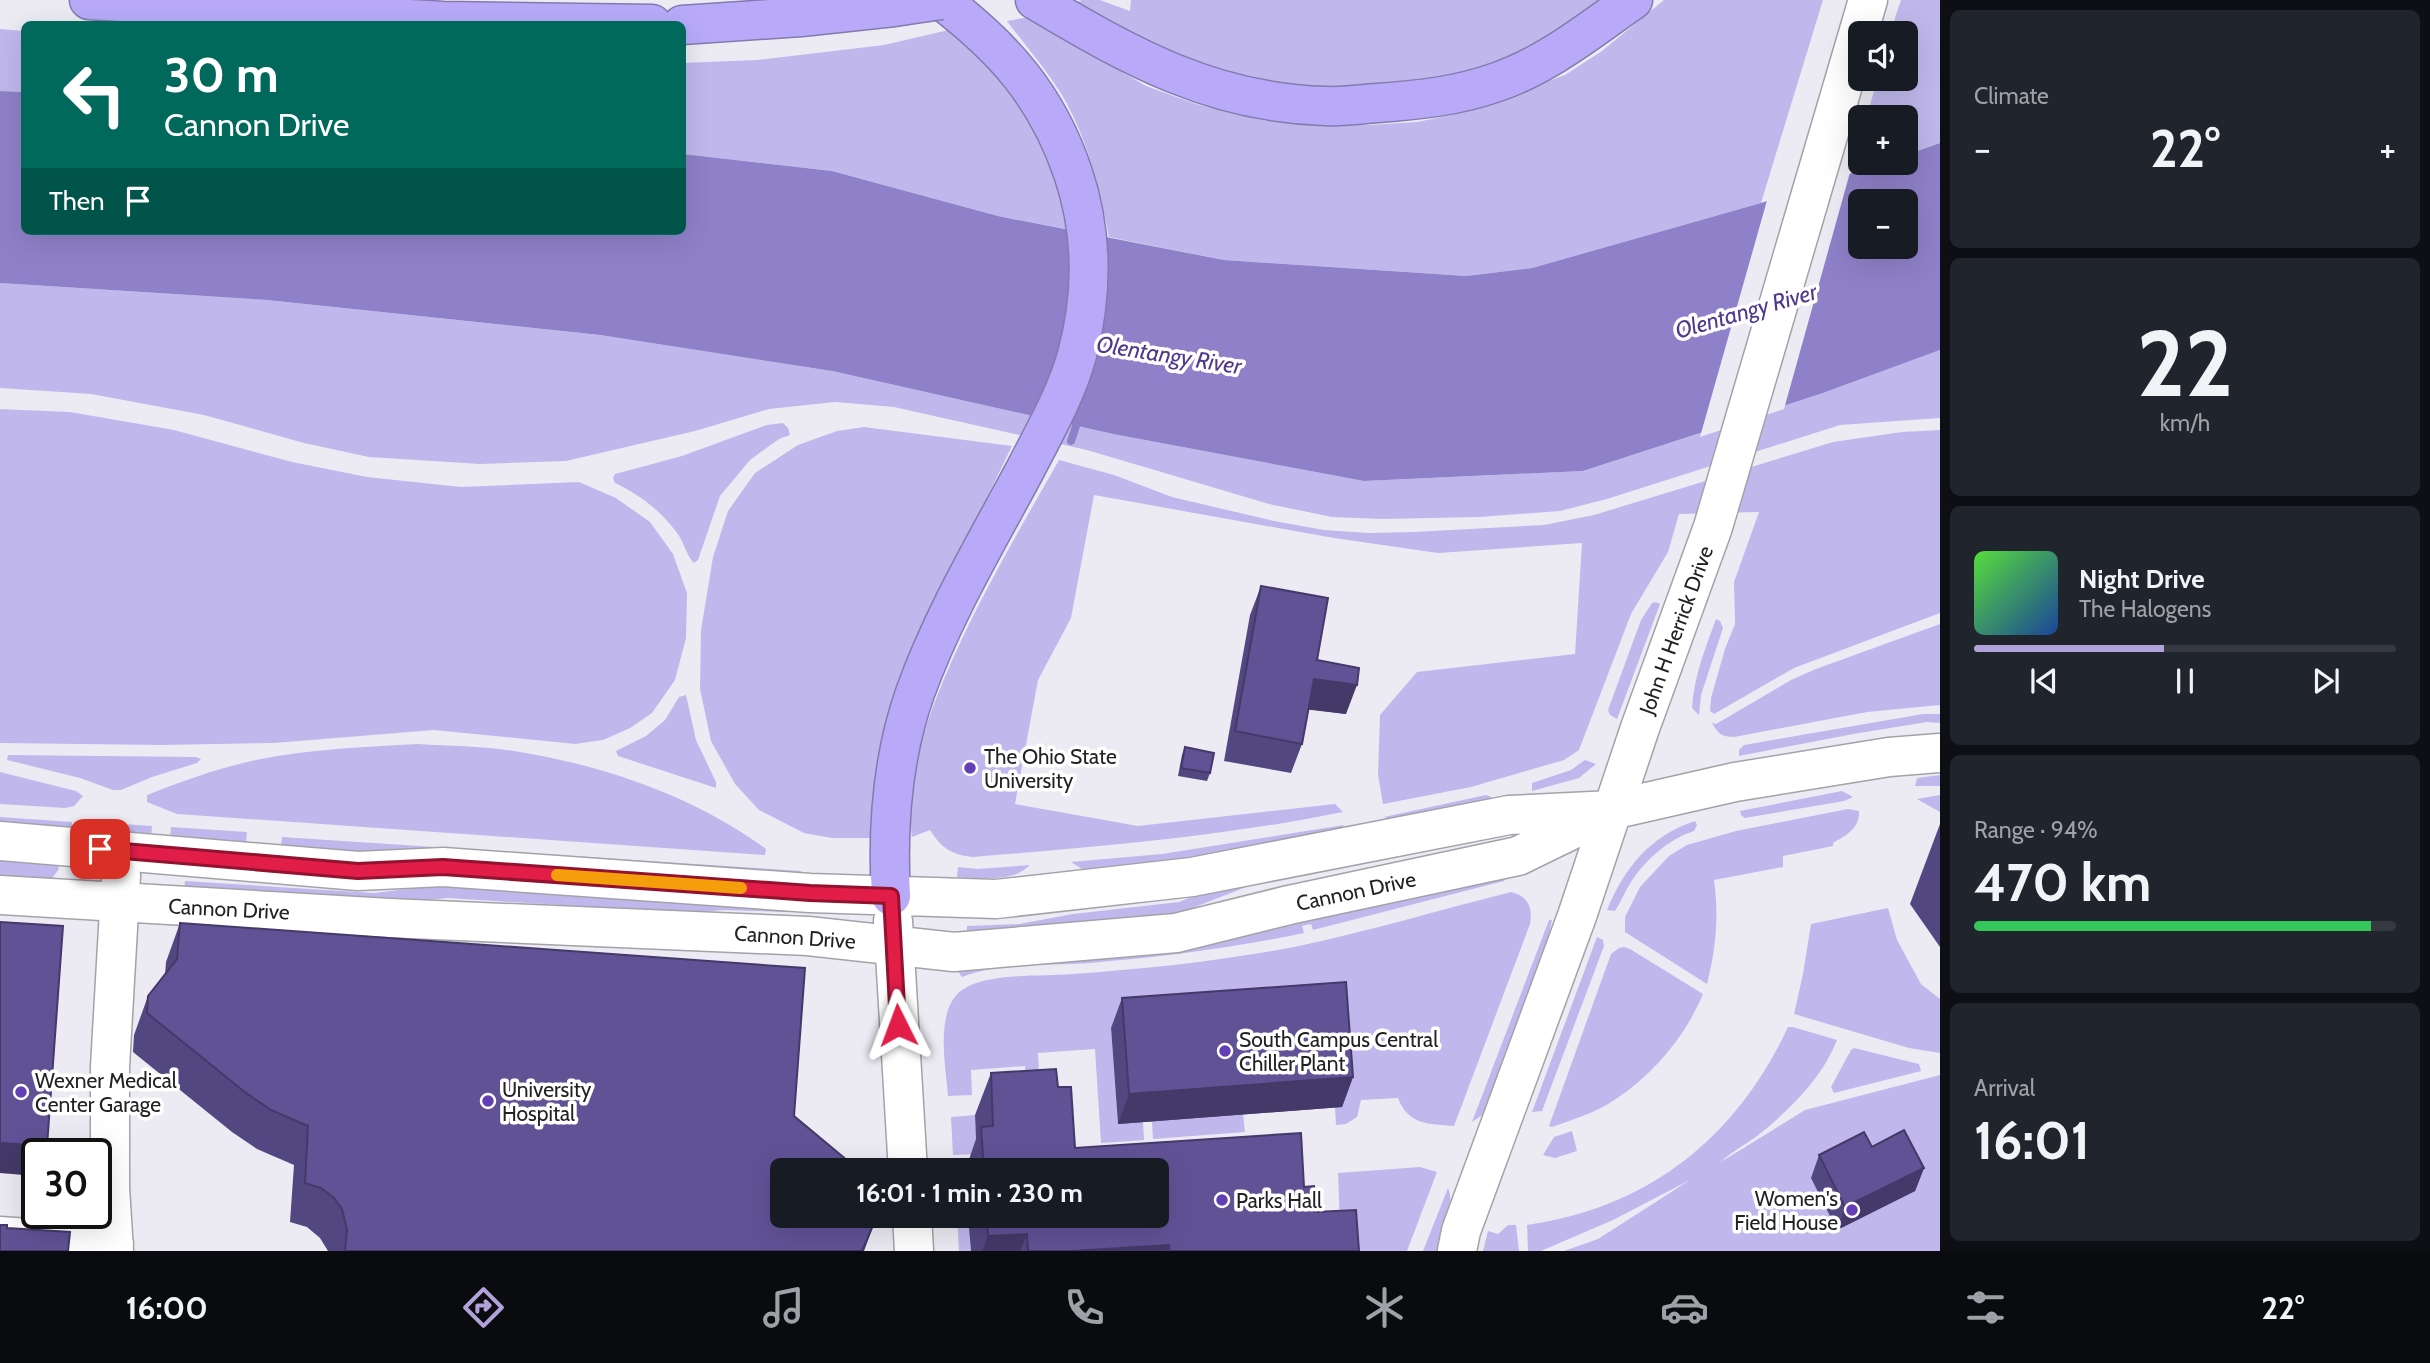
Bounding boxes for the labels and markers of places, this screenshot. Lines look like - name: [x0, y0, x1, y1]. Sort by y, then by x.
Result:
- place label: The Ohio State University: [984, 744, 1117, 793]
- marker: The Ohio State University: [962, 760, 978, 776]
- pin: [70, 819, 130, 879]
- place label: South Campus Central Chiller Plant: [1239, 1027, 1438, 1076]
- marker: South Campus Central Chiller Plant: [1217, 1043, 1233, 1059]
- place label: Wexner Medical Center Garage: [35, 1068, 177, 1117]
- place label: University Hospital: [502, 1077, 592, 1126]
- marker: Wexner Medical Center Garage: [13, 1084, 29, 1100]
- marker: University Hospital: [480, 1093, 496, 1109]
- place label: Women's Field House: [1734, 1186, 1838, 1235]
- place label: Parks Hall: [1236, 1188, 1322, 1213]
- marker: Parks Hall: [1214, 1192, 1230, 1208]
- marker: Women's Field House: [1844, 1202, 1860, 1218]

